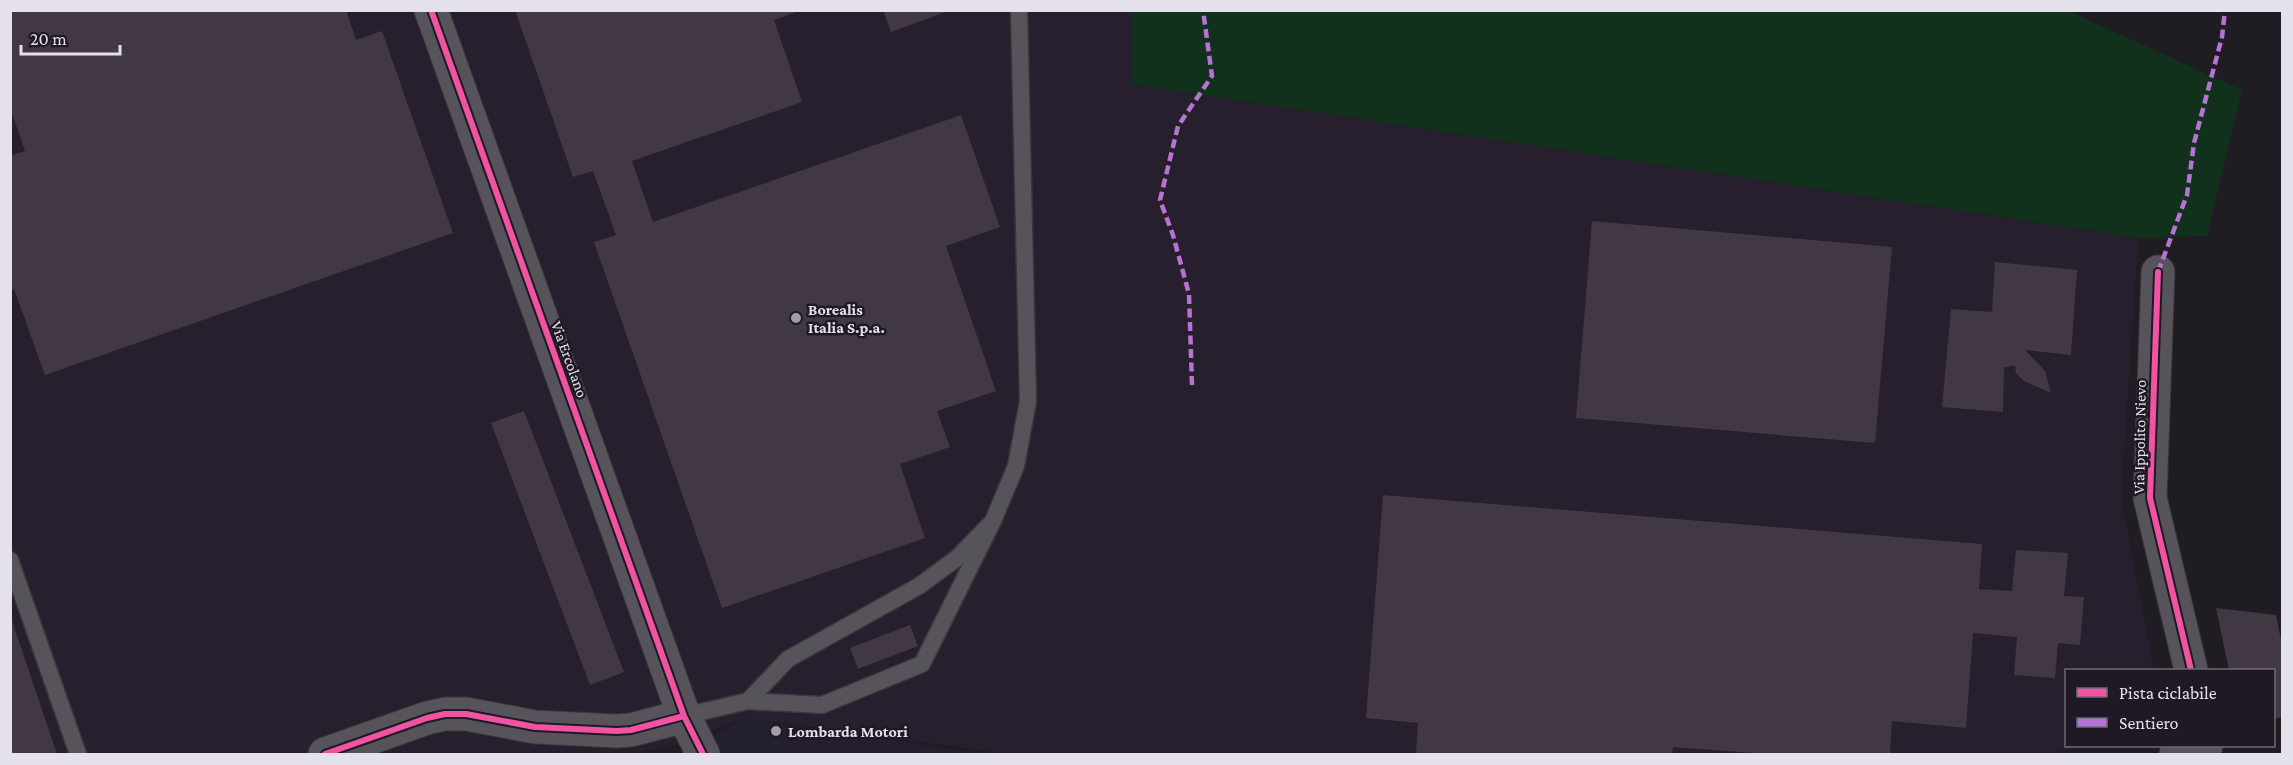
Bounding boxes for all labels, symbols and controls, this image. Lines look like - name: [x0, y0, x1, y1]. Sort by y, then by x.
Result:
- scale bar: [21, 18, 120, 56]
- text: 20 m: [30, 29, 67, 49]
- place label: Borealis Italia S.p.a.: [808, 301, 885, 336]
- marker: Borealis Italia S.p.a.: [789, 311, 803, 325]
- street label: Via Ercolano: [548, 319, 591, 400]
- street label: Via Ippolito Nievo: [2130, 380, 2150, 494]
- legend: [2065, 669, 2275, 747]
- text: Pista ciclabile: [2119, 683, 2217, 703]
- text: Sentiero: [2119, 713, 2179, 733]
- place label: Lombarda Motori: [788, 723, 908, 740]
- marker: Lombarda Motori: [769, 724, 783, 738]

